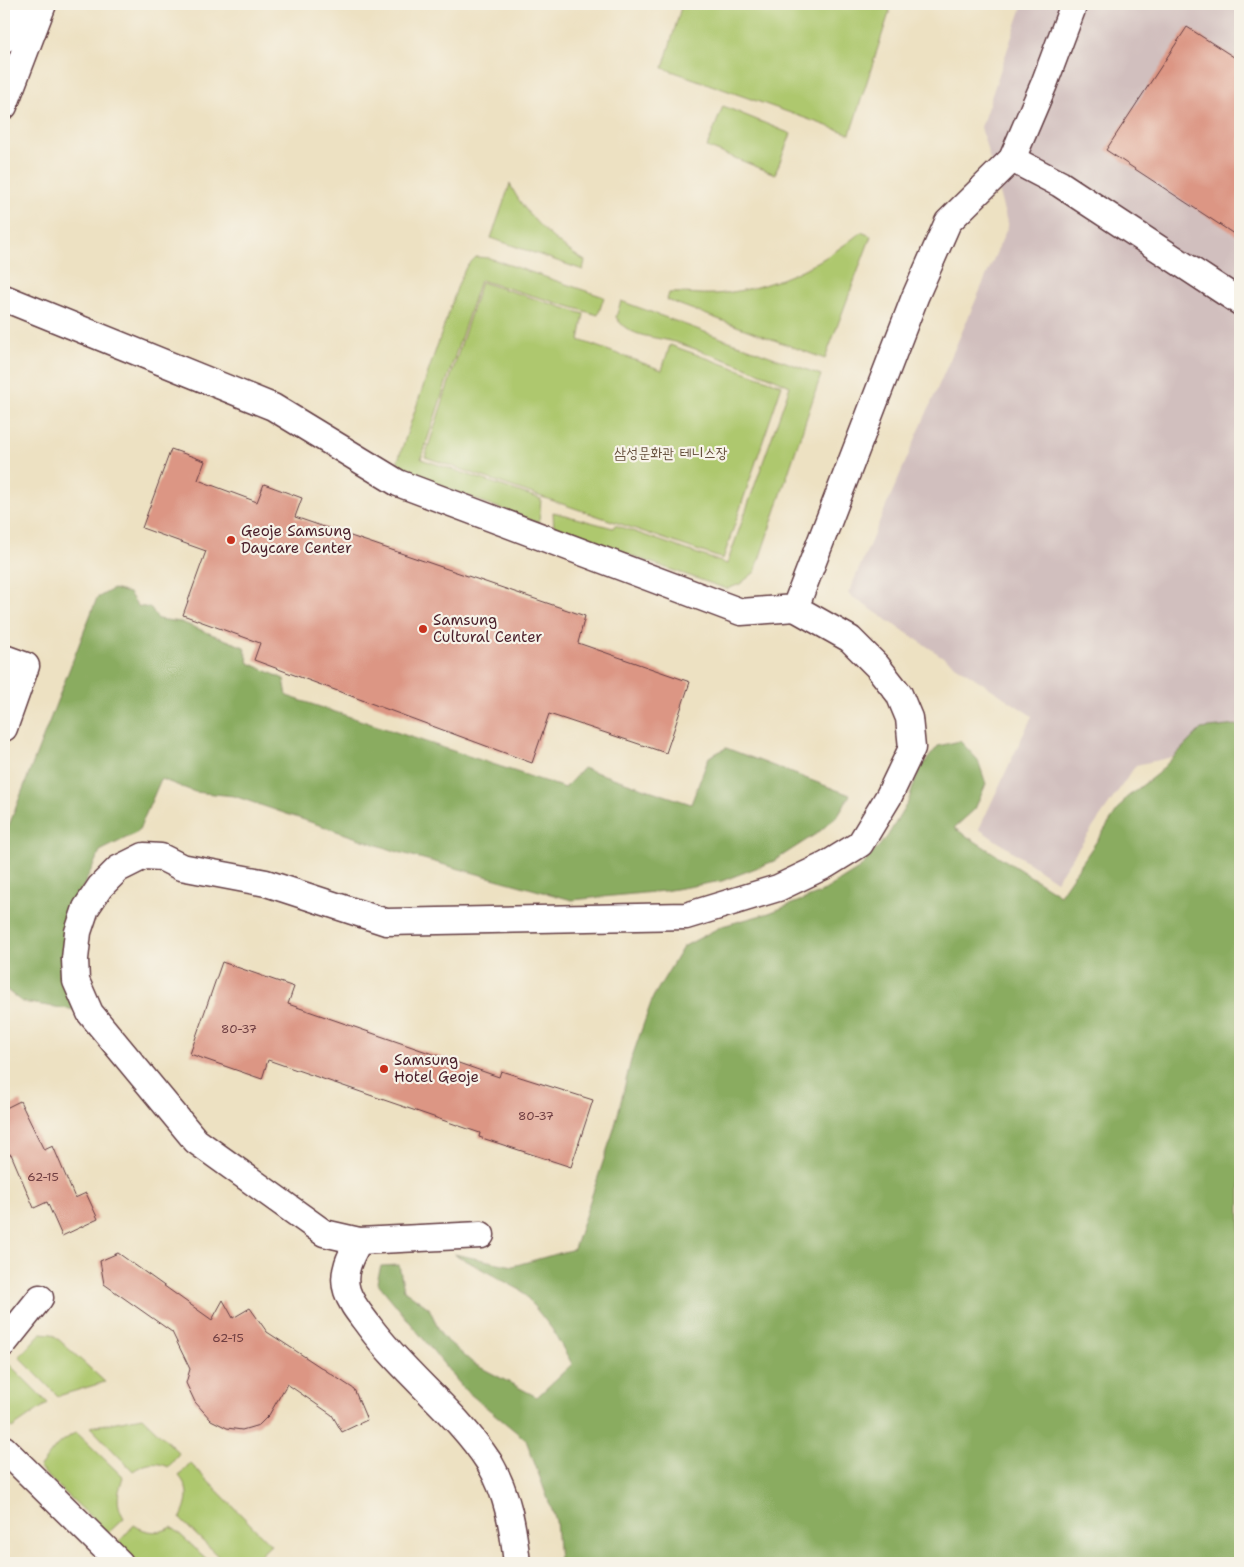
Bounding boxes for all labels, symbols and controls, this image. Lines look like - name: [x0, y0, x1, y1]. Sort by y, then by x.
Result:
- park label: 삼성문화관 테니스장: [614, 443, 728, 463]
- place label: Geoje Samsung Daycare Center: [241, 521, 352, 558]
- marker: Geoje Samsung Daycare Center: [225, 534, 237, 546]
- place label: Samsung Cultural Center: [433, 610, 542, 647]
- marker: Samsung Cultural Center: [417, 623, 429, 635]
- house number: 80-37: [221, 1021, 257, 1037]
- place label: Samsung Hotel Geoje: [394, 1050, 479, 1087]
- marker: Samsung Hotel Geoje: [378, 1063, 390, 1075]
- house number: 80-37: [518, 1108, 554, 1124]
- house number: 62-15: [27, 1169, 59, 1185]
- house number: 62-15: [212, 1330, 244, 1346]

